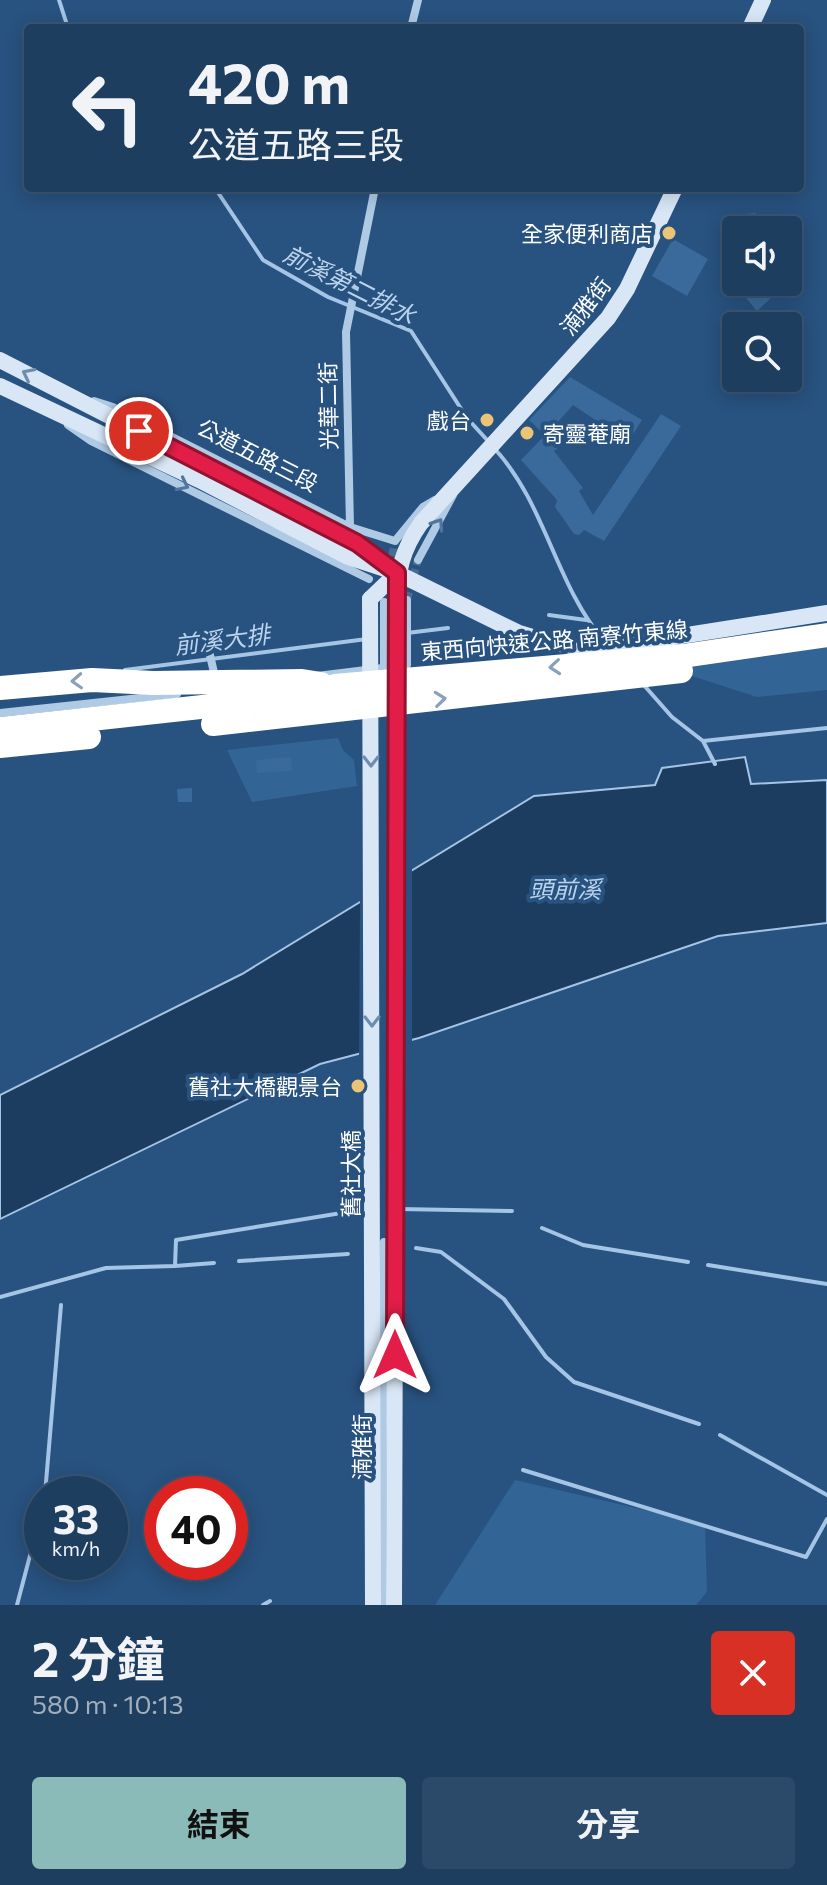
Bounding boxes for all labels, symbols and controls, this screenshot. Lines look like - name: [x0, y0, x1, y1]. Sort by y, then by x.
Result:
- text: 420 m: [188, 47, 350, 116]
- icon: left: [56, 56, 160, 160]
- text: 公道五路三段: [188, 121, 404, 165]
- map controls: [722, 216, 802, 392]
- button: sound: [722, 216, 802, 296]
- place label: 全家便利商店: [521, 220, 653, 247]
- marker: 全家便利商店: [660, 224, 678, 242]
- water label: 前溪第二排水: [279, 238, 422, 330]
- street label: 湳雅街: [554, 272, 616, 340]
- button: search: [722, 312, 802, 392]
- street label: 光華二街: [314, 362, 342, 450]
- one-way arrow: [22, 369, 37, 384]
- pin: [105, 397, 173, 465]
- place label: 戲台: [427, 407, 471, 434]
- icon: arrive: [117, 409, 161, 453]
- marker: 戲台: [478, 411, 496, 429]
- street label: 公道五路三段: [193, 413, 323, 497]
- place label: 寄靈菴廟: [543, 420, 631, 447]
- marker: 寄靈菴廟: [518, 424, 536, 442]
- one-way arrow: [174, 475, 189, 491]
- one-way arrow: [428, 519, 443, 533]
- street label: 東西向快速公路 南寮竹東線: [419, 615, 689, 665]
- water label: 前溪大排: [173, 618, 274, 659]
- one-way arrow: [548, 658, 561, 675]
- one-way arrow: [70, 672, 83, 689]
- one-way arrow: [433, 691, 446, 708]
- one-way arrow: [362, 755, 380, 768]
- water label: 頭前溪: [529, 874, 604, 903]
- one-way arrow: [363, 1015, 381, 1028]
- place label: 舊社大橋觀景台: [188, 1073, 342, 1100]
- marker: 舊社大橋觀景台: [349, 1077, 367, 1095]
- street label: 舊社大橋: [337, 1130, 364, 1218]
- position arrow: [353, 1313, 437, 1397]
- street label: 湳雅街: [348, 1414, 375, 1480]
- speed limit sign: 40: [144, 1476, 248, 1580]
- text: 33: [53, 1493, 99, 1542]
- text: km/h: [52, 1536, 100, 1560]
- text: 2 分鐘: [32, 1628, 164, 1687]
- button: close: [711, 1631, 795, 1715]
- text: 580 m · 10:13: [32, 1688, 184, 1719]
- button: 結束: [32, 1777, 406, 1869]
- button: 分享: [422, 1777, 795, 1869]

